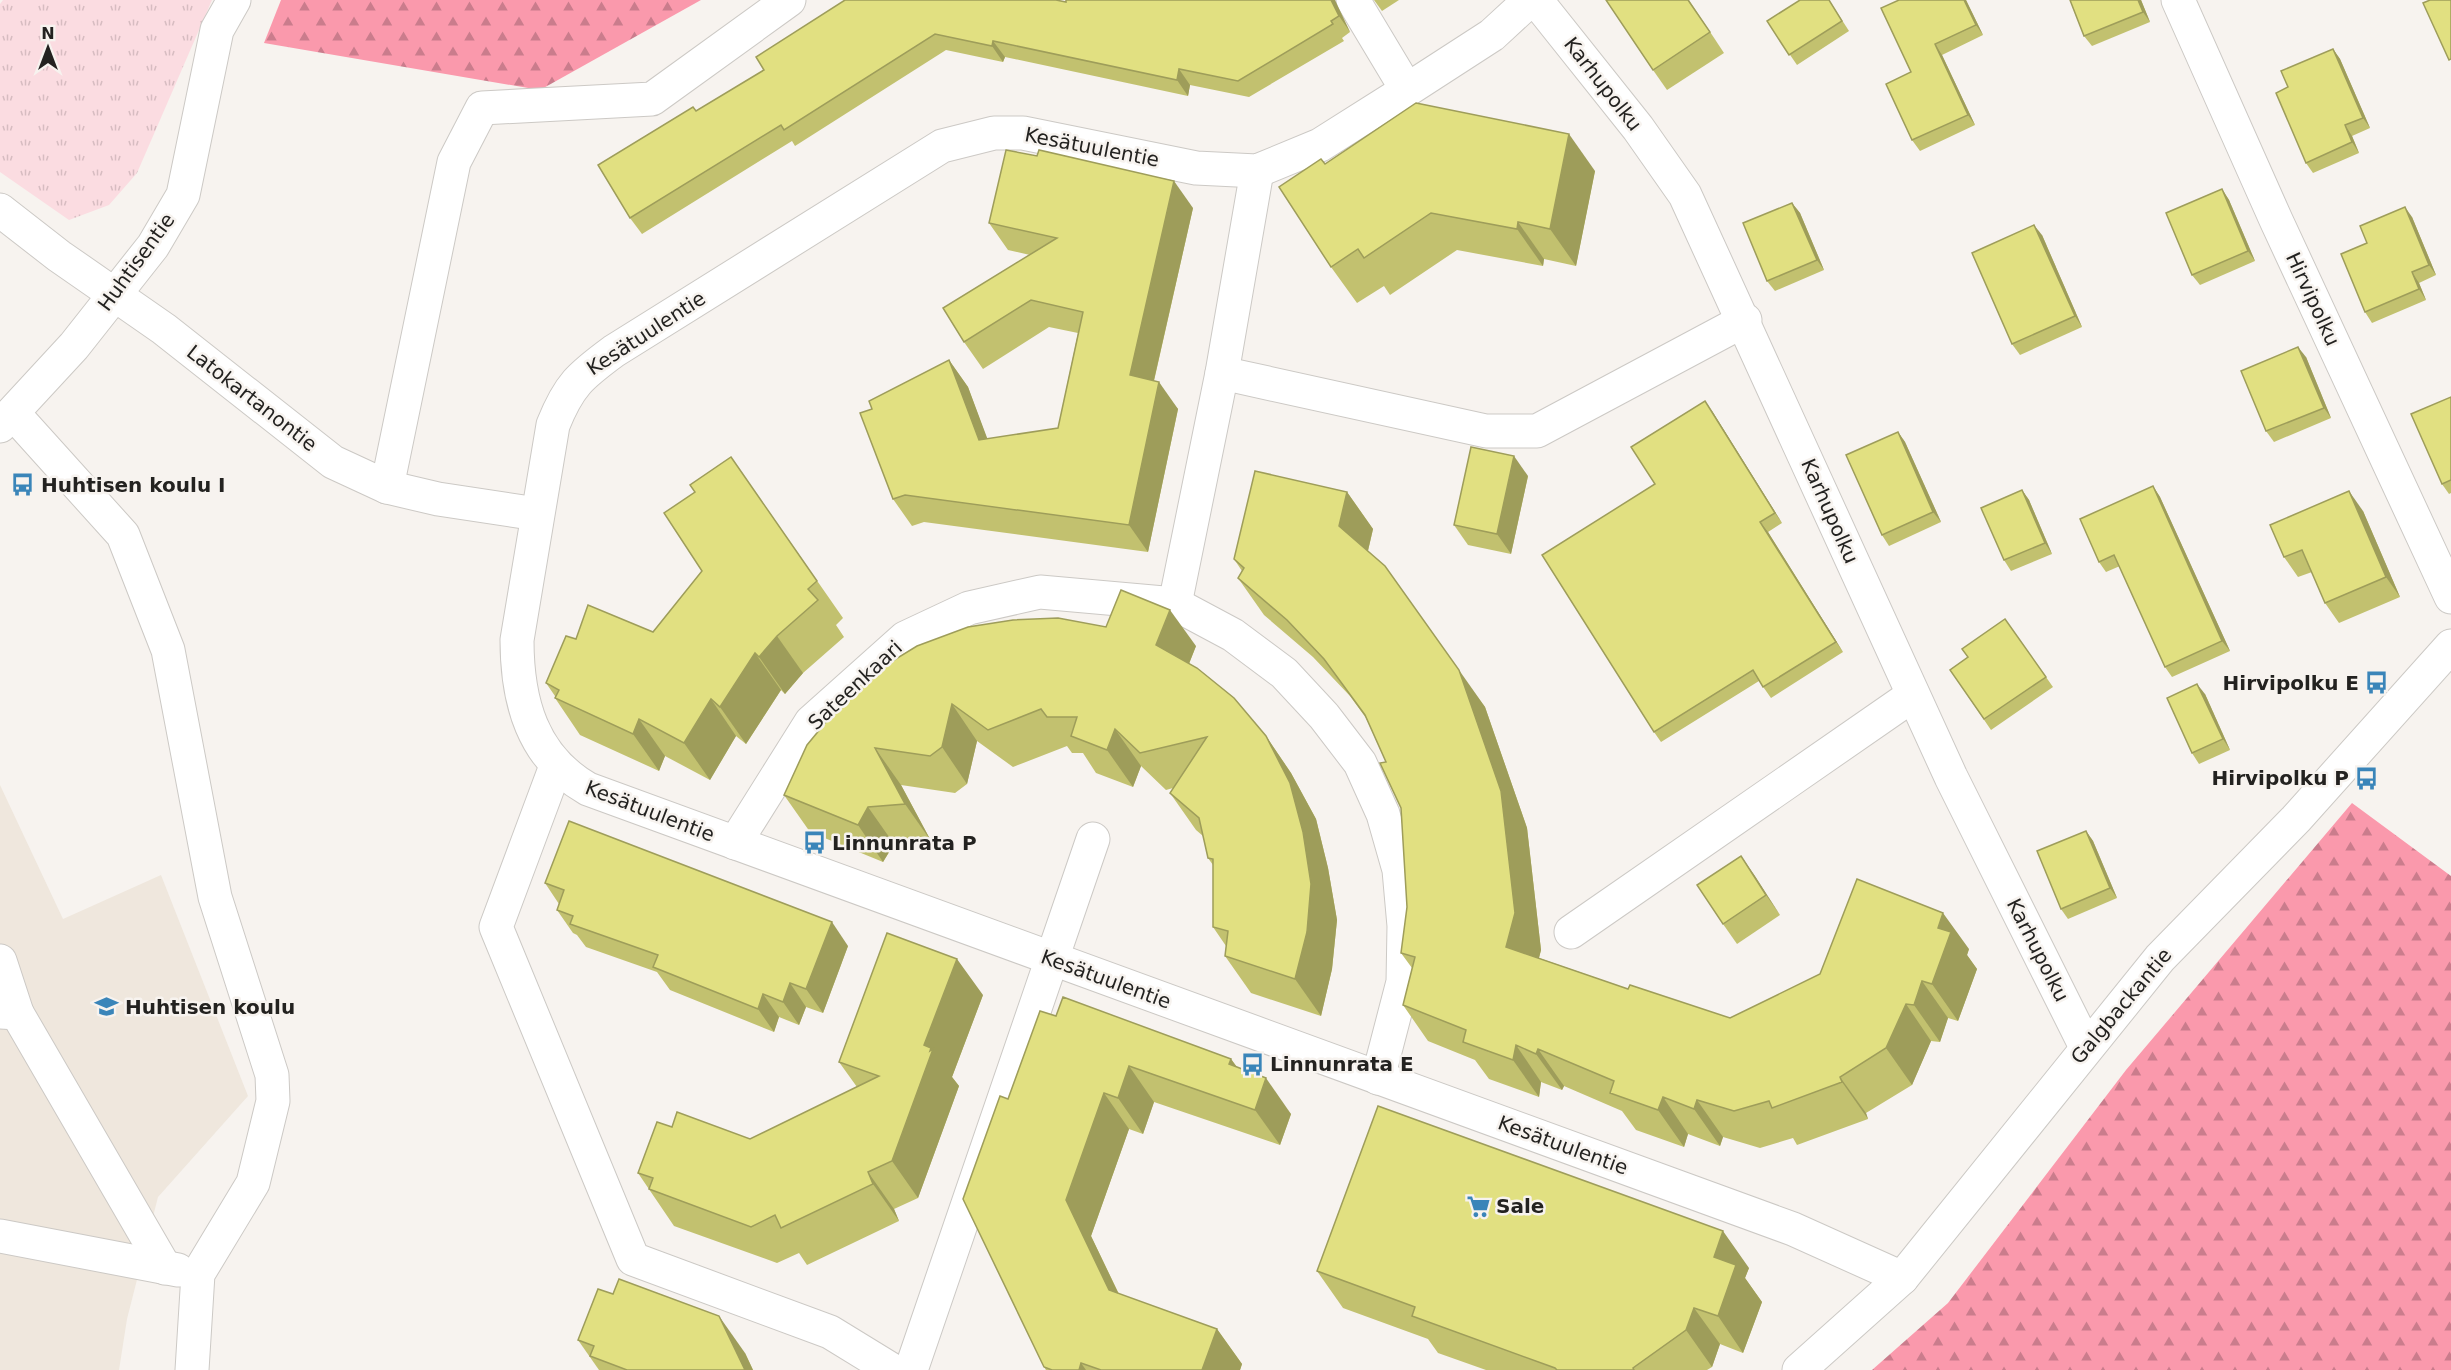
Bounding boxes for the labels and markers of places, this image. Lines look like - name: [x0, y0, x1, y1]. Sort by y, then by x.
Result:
- bus stop icon: Huhtisen koulu I: [10, 472, 36, 498]
- place label: Huhtisen koulu I: [41, 473, 226, 497]
- bus stop icon: Hirvipolku E: [2364, 670, 2390, 696]
- place label: Hirvipolku E: [2223, 671, 2359, 695]
- bus stop icon: Hirvipolku P: [2354, 765, 2380, 791]
- place label: Hirvipolku P: [2212, 766, 2349, 790]
- bus stop icon: Linnunrata P: [801, 830, 827, 856]
- place label: Linnunrata P: [832, 831, 977, 855]
- school or university icon: Huhtisen koulu: [94, 994, 120, 1020]
- place label: Huhtisen koulu: [125, 995, 295, 1019]
- bus stop icon: Linnunrata E: [1239, 1051, 1265, 1077]
- place label: Linnunrata E: [1270, 1052, 1414, 1076]
- supermarket icon: Sale: [1465, 1193, 1491, 1219]
- place label: Sale: [1496, 1194, 1544, 1218]

